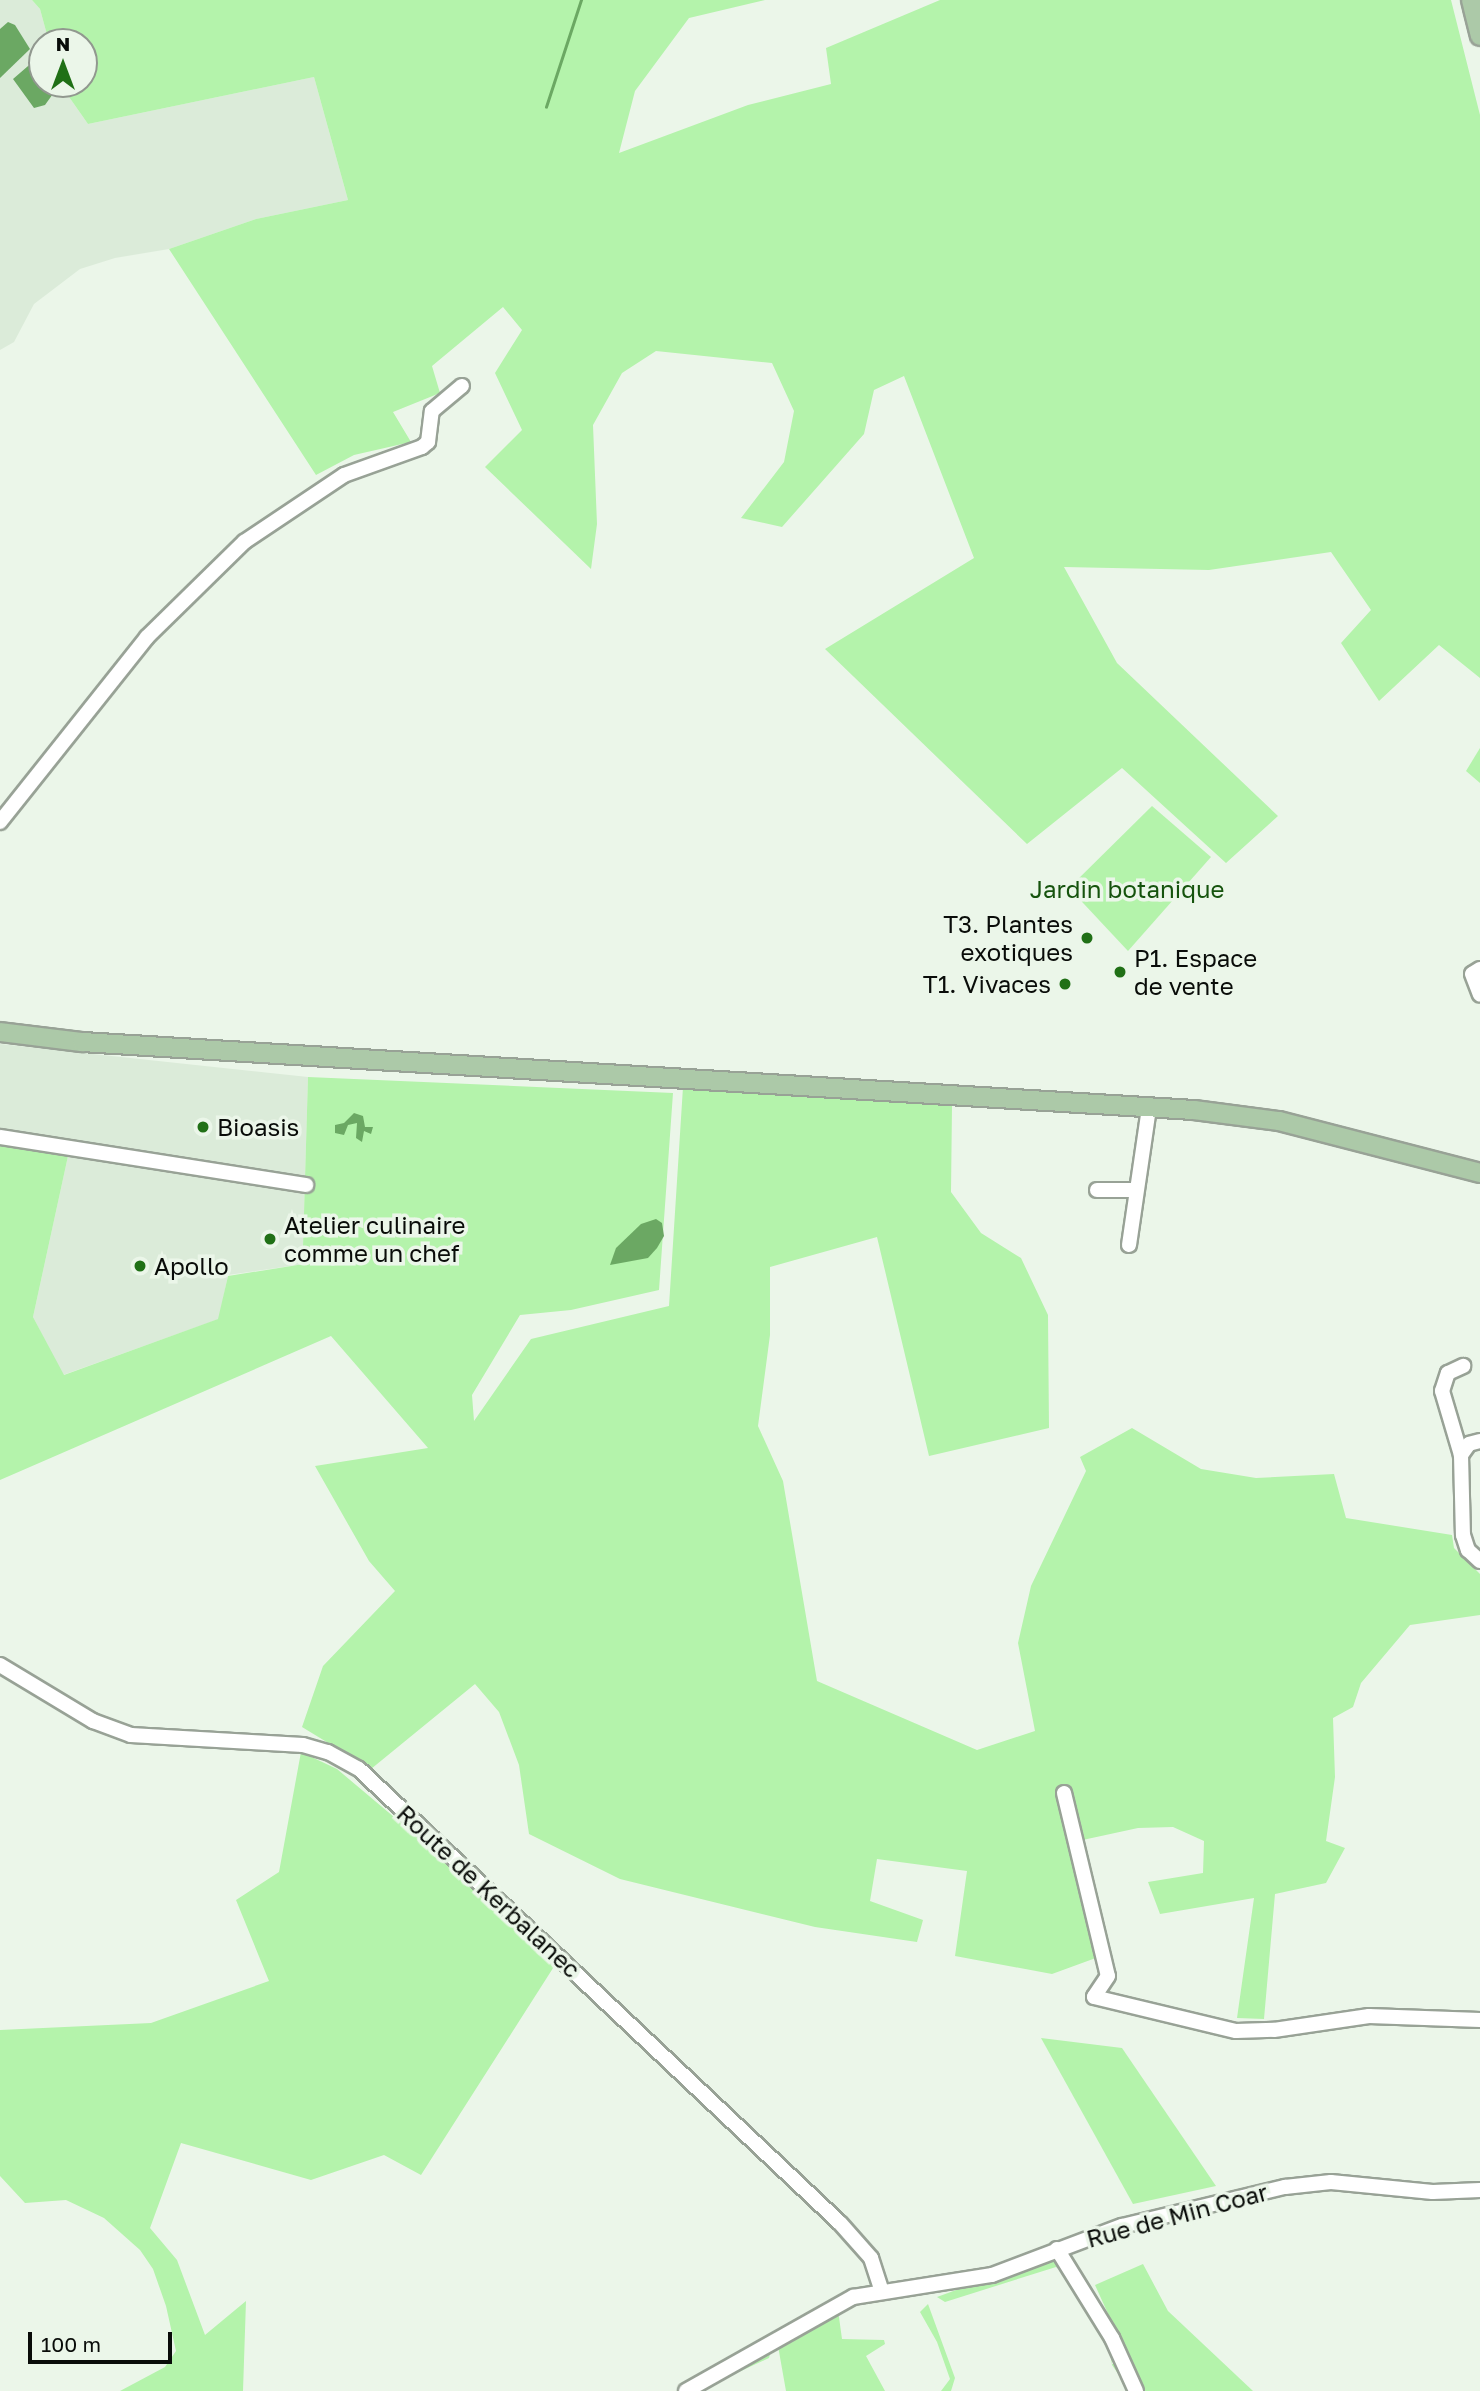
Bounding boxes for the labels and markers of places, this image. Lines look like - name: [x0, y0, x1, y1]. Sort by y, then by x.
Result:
- place label: T3. Plantes exotiques: [943, 910, 1073, 966]
- marker: T3. Plantes exotiques: [1079, 930, 1095, 946]
- place label: P1. Espace de vente: [1134, 944, 1257, 1000]
- marker: P1. Espace de vente: [1112, 964, 1128, 980]
- place label: T1. Vivaces: [923, 970, 1051, 998]
- marker: T1. Vivaces: [1057, 976, 1073, 992]
- place label: Bioasis: [217, 1113, 299, 1141]
- marker: Bioasis: [195, 1119, 211, 1135]
- place label: Atelier culinaire comme un chef: [284, 1211, 466, 1267]
- marker: Atelier culinaire comme un chef: [262, 1231, 278, 1247]
- place label: Apollo: [154, 1252, 229, 1280]
- marker: Apollo: [132, 1258, 148, 1274]

